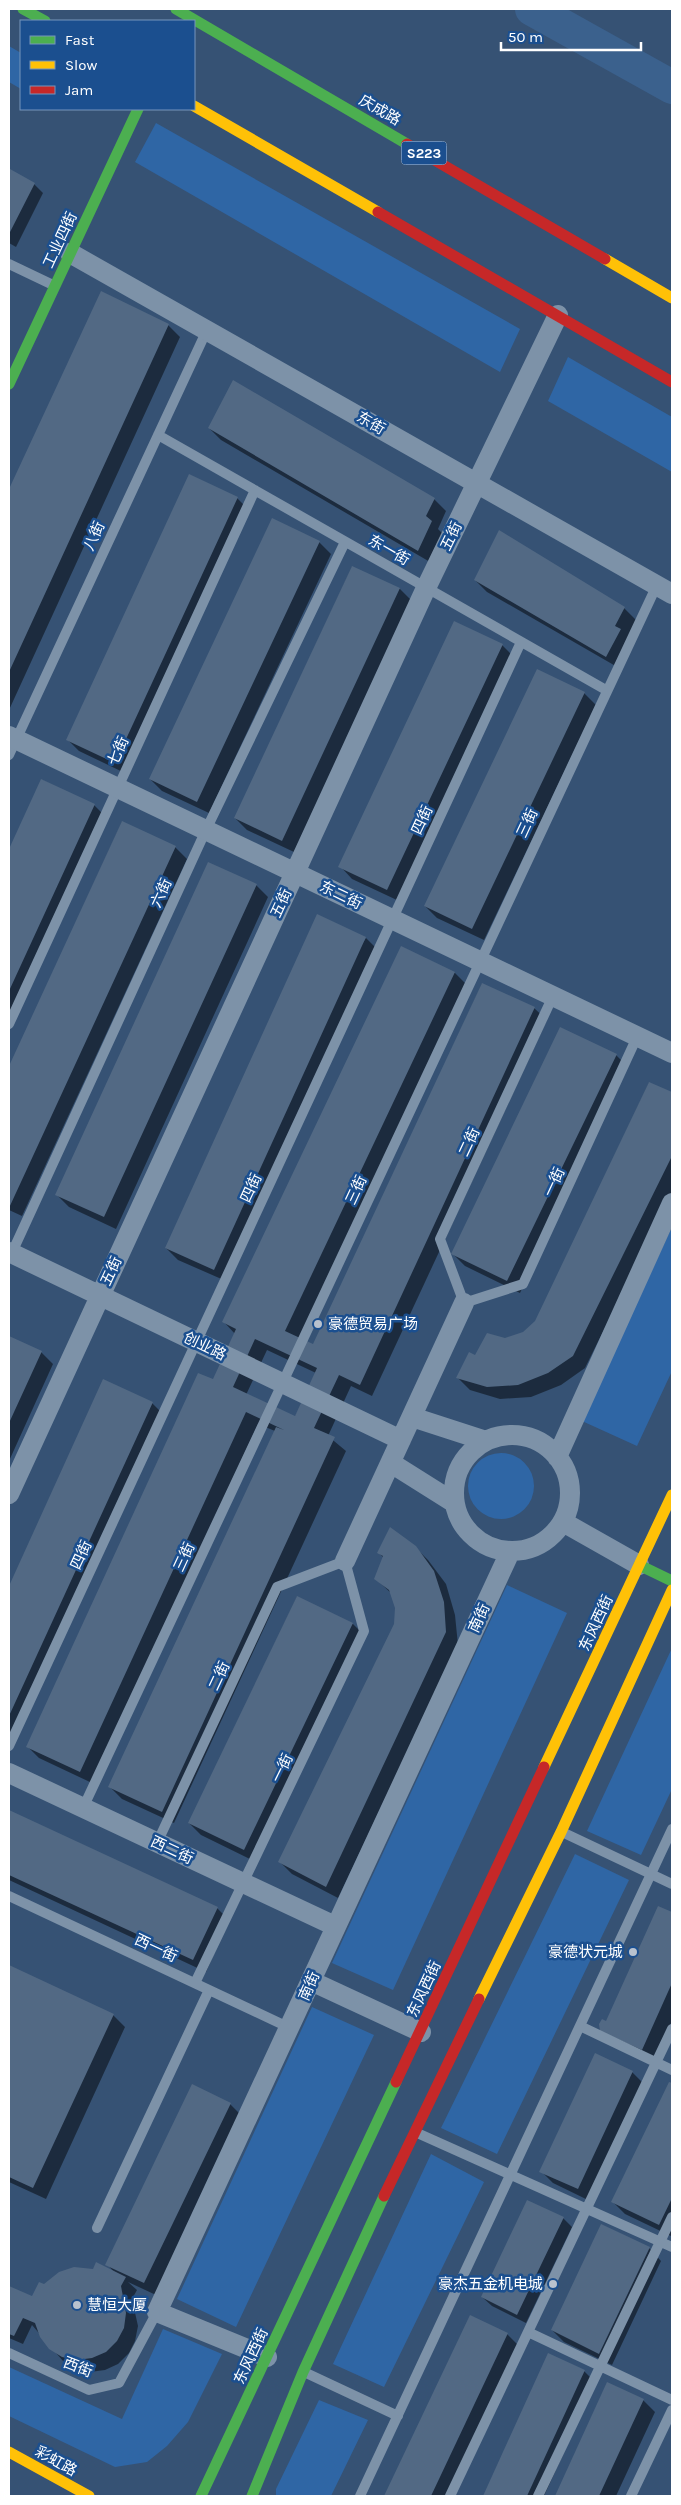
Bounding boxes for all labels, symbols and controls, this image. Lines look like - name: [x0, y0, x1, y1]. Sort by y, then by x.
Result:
- legend: [20, 20, 195, 110]
- scale bar: [501, 20, 641, 52]
- text: 50 m: [508, 28, 543, 46]
- text: Fast: [65, 31, 95, 49]
- text: Slow: [65, 56, 97, 74]
- text: Jam: [65, 81, 93, 99]
- street label: 庆成路: [356, 91, 404, 129]
- road number: S223: [402, 142, 446, 164]
- street label: 工业四街: [39, 209, 81, 271]
- street label: 东街: [354, 408, 388, 438]
- street label: 八街: [80, 519, 108, 553]
- street label: 五街: [436, 519, 466, 553]
- street label: 东一街: [365, 531, 413, 569]
- street label: 七街: [104, 734, 132, 768]
- street label: 四街: [408, 803, 436, 837]
- street label: 三街: [513, 806, 541, 840]
- street label: 六街: [147, 876, 175, 910]
- street label: 东二街: [317, 877, 365, 913]
- street label: 五街: [267, 886, 295, 920]
- street label: 二街: [455, 1125, 483, 1159]
- street label: 一街: [540, 1165, 568, 1199]
- street label: 四街: [237, 1171, 265, 1205]
- street label: 三街: [342, 1173, 370, 1207]
- street label: 五街: [97, 1254, 125, 1288]
- place label: 豪德贸易广场: [328, 1315, 418, 1333]
- marker: 豪德贸易广场: [312, 1318, 324, 1330]
- street label: 创业路: [181, 1328, 229, 1364]
- street label: 四街: [67, 1538, 95, 1572]
- street label: 三街: [170, 1540, 198, 1574]
- street label: 东风西街: [575, 1592, 617, 1654]
- street label: 南街: [465, 1601, 493, 1635]
- street label: 二街: [205, 1659, 233, 1693]
- street label: 一街: [267, 1751, 297, 1785]
- street label: 西二街: [148, 1832, 196, 1868]
- street label: 西一街: [132, 1930, 180, 1966]
- place label: 豪德状元城: [548, 1943, 623, 1961]
- marker: 豪德状元城: [627, 1946, 639, 1958]
- street label: 东风西街: [403, 1958, 445, 2020]
- street label: 南街: [295, 1969, 323, 2003]
- place label: 豪杰五金机电城: [438, 2275, 543, 2293]
- marker: 豪杰五金机电城: [547, 2278, 559, 2290]
- place label: 慧恒大厦: [87, 2296, 147, 2314]
- marker: 慧恒大厦: [71, 2299, 83, 2311]
- street label: 东风西街: [230, 2325, 272, 2387]
- street label: 西街: [61, 2353, 95, 2381]
- street label: 彩虹路: [32, 2442, 80, 2480]

